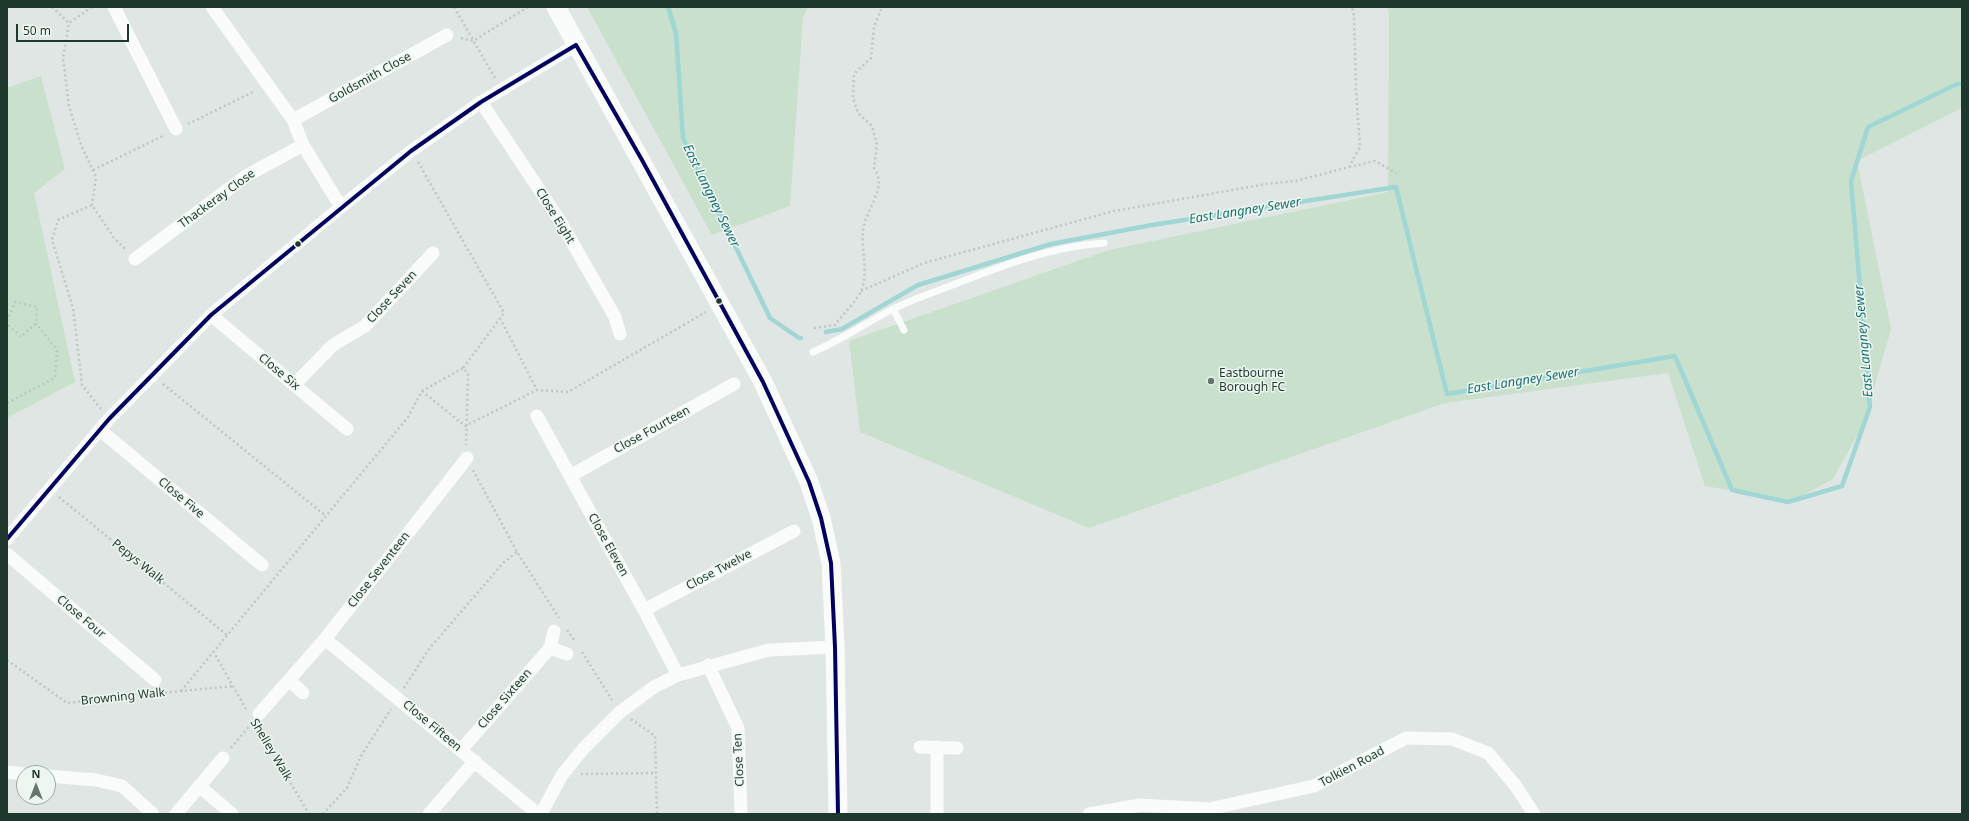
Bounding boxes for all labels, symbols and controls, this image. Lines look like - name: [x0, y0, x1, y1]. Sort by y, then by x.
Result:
- scale bar: [18, 16, 131, 42]
- text: 50 m: [23, 22, 51, 39]
- street label: Goldsmith Close: [326, 49, 414, 107]
- water label: East Langney Sewer: [679, 142, 743, 250]
- street label: Thackeray Close: [176, 166, 258, 232]
- street label: Close Eight: [532, 186, 578, 246]
- water label: East Langney Sewer: [1188, 194, 1302, 228]
- unlabelled marker: [293, 239, 303, 249]
- street label: Close Seven: [364, 268, 420, 326]
- water label: East Langney Sewer: [1851, 284, 1877, 398]
- unlabelled marker: [714, 296, 724, 306]
- street label: Close Six: [255, 351, 303, 393]
- water label: East Langney Sewer: [1466, 364, 1580, 398]
- place label: Eastbourne Borough FC: [1219, 367, 1285, 395]
- marker: Eastbourne Borough FC: [1206, 376, 1216, 386]
- street label: Close Fourteen: [611, 403, 693, 457]
- street label: Close Five: [155, 475, 207, 521]
- street label: Close Eleven: [585, 511, 631, 579]
- street label: Close Seventeen: [345, 529, 413, 611]
- street label: Pepys Walk: [109, 536, 167, 588]
- street label: Close Twelve: [684, 547, 754, 593]
- street label: Close Four: [54, 592, 108, 642]
- street label: Close Sixteen: [475, 666, 535, 732]
- street label: Browning Walk: [80, 685, 166, 709]
- street label: Close Fifteen: [400, 697, 464, 755]
- street label: Shelley Walk: [247, 716, 295, 784]
- street label: Close Ten: [730, 733, 748, 787]
- street label: Tolkien Road: [1317, 744, 1387, 790]
- north arrow: [16, 765, 56, 805]
- text: N: [32, 766, 40, 781]

